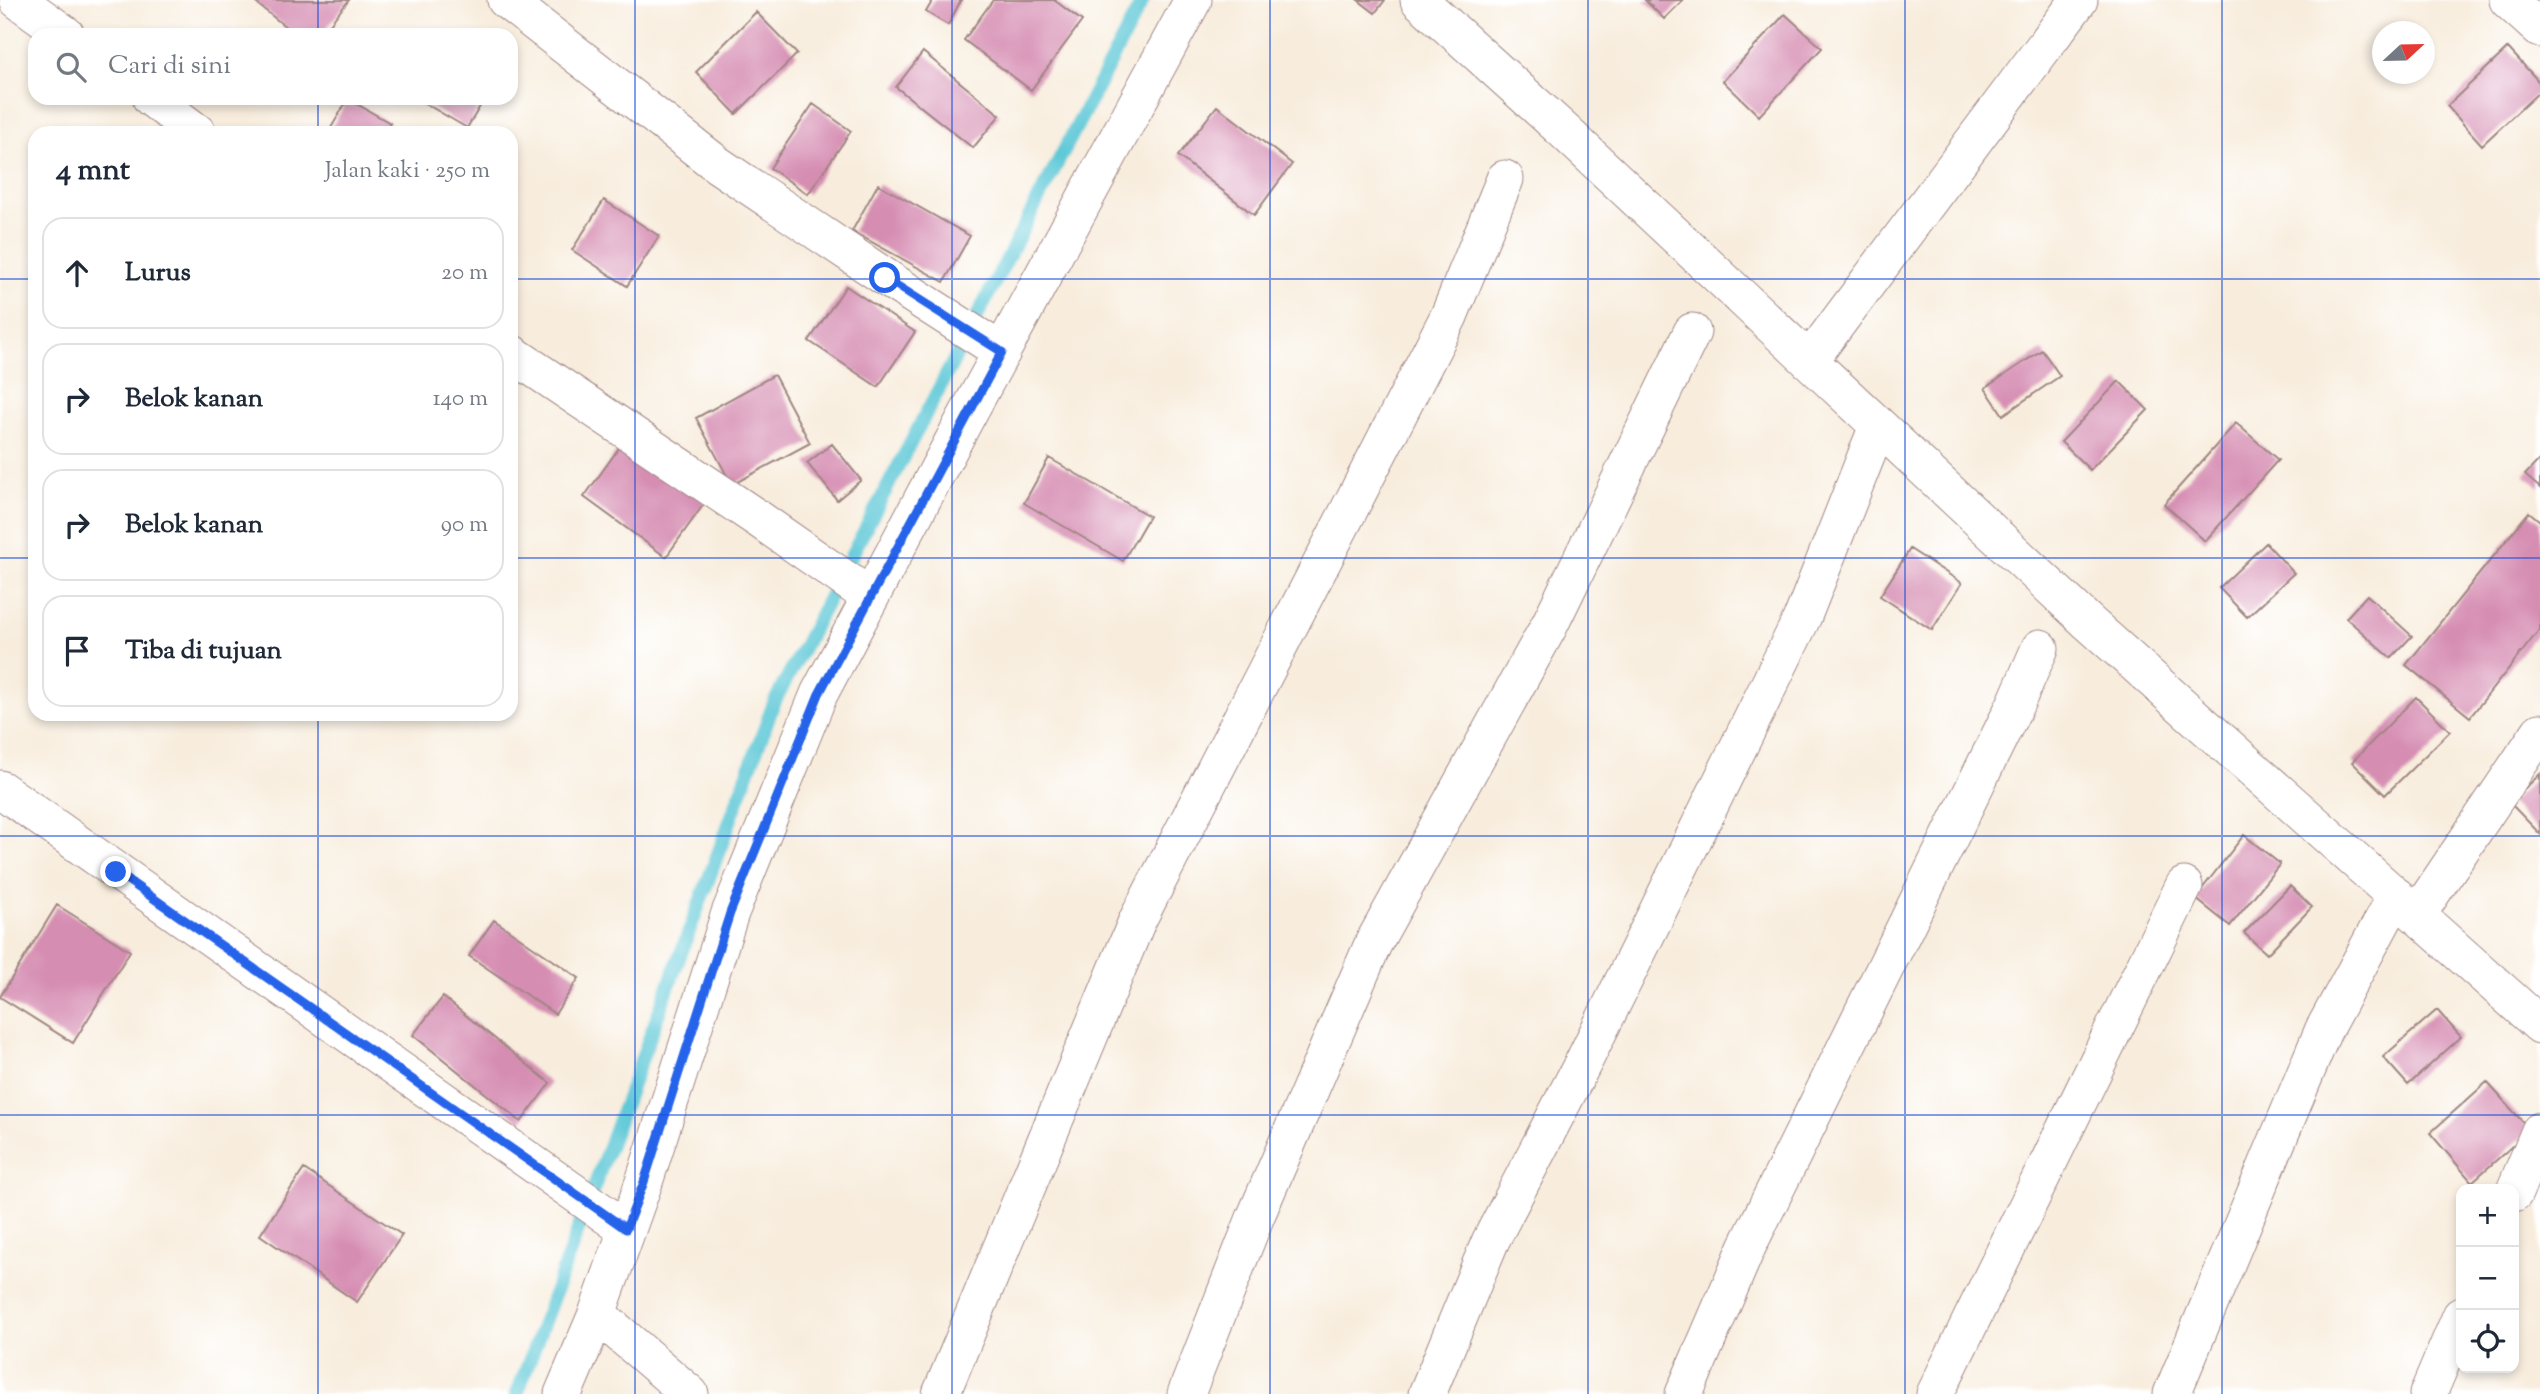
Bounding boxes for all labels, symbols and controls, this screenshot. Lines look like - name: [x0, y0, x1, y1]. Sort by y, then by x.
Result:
- north arrow: [2372, 21, 2435, 84]
- search box: [28, 28, 518, 105]
- icon: search: [52, 48, 90, 86]
- text: Cari di sini: [108, 48, 231, 85]
- text: 4 mnt: [56, 150, 130, 193]
- text: Jalan kaki · 250 m: [325, 155, 490, 188]
- icon: ahead: [58, 254, 96, 292]
- text: Lurus: [125, 255, 191, 292]
- text: 20 m: [441, 257, 488, 290]
- route start: [869, 262, 900, 293]
- icon: right: [58, 380, 96, 418]
- text: Belok kanan: [125, 381, 263, 418]
- text: 140 m: [433, 383, 488, 416]
- icon: right: [58, 506, 96, 544]
- text: Belok kanan: [125, 507, 263, 544]
- text: 90 m: [441, 509, 488, 542]
- icon: arrive: [58, 632, 96, 670]
- text: Tiba di tujuan: [125, 633, 282, 670]
- route end: [100, 856, 131, 887]
- map controls: [2456, 1184, 2519, 1373]
- button: +: [2456, 1184, 2519, 1247]
- button: −: [2456, 1247, 2519, 1310]
- button: locate: [2456, 1310, 2519, 1373]

